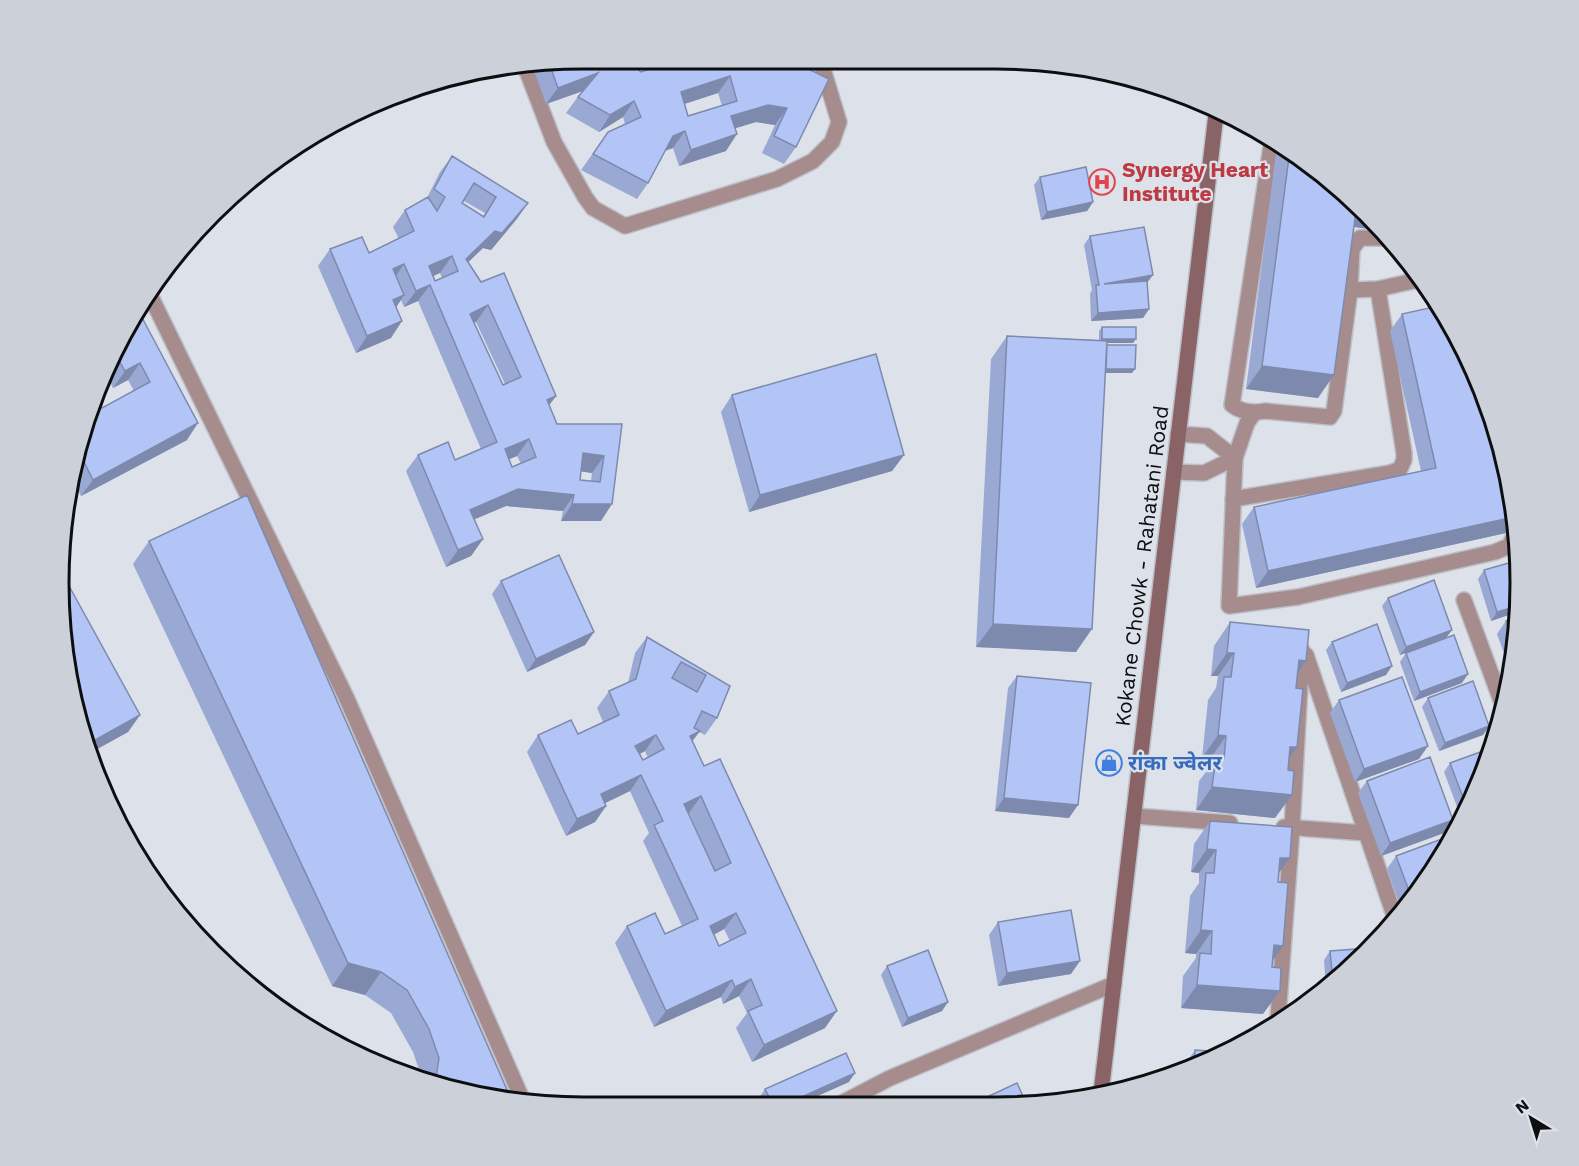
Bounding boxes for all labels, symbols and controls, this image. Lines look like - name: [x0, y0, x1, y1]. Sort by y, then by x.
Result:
- place label: Synergy Heart Institute: [1122, 157, 1268, 206]
- hospital icon: Synergy Heart Institute: [1087, 167, 1117, 197]
- street label: Kokane Chowk - Rahatani Road: [1109, 404, 1174, 728]
- shop icon: रांका ज्वेलर: [1094, 748, 1124, 778]
- place label: रांका ज्वेलर: [1128, 750, 1223, 775]
- north arrow: [1501, 1088, 1561, 1148]
- text: N: [1512, 1095, 1533, 1118]

